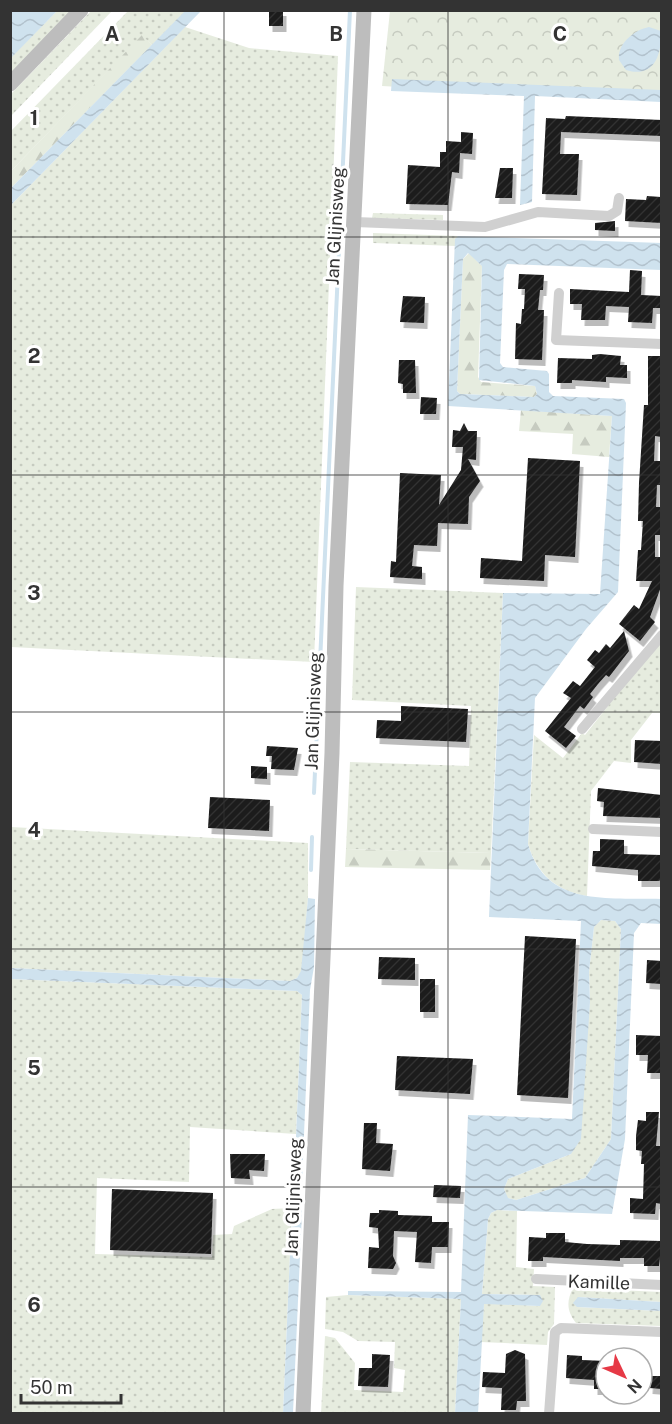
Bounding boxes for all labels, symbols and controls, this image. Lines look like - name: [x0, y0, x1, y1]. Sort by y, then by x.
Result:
- text: A: [105, 22, 119, 46]
- text: B: [329, 22, 343, 46]
- text: C: [553, 22, 567, 46]
- text: 1: [30, 106, 38, 130]
- street label: Jan Glijnisweg: [321, 166, 349, 286]
- text: 2: [28, 344, 40, 368]
- text: 3: [27, 581, 41, 605]
- street label: Jan Glijnisweg: [300, 651, 326, 771]
- text: 4: [27, 818, 41, 842]
- text: 5: [27, 1056, 41, 1080]
- street label: Jan Glijnisweg: [280, 1137, 306, 1257]
- street label: Kamille: [567, 1270, 631, 1294]
- text: 6: [27, 1293, 41, 1317]
- north arrow: [594, 1346, 654, 1406]
- scale bar: [21, 1367, 122, 1405]
- text: N: [623, 1375, 646, 1397]
- text: 50 m: [30, 1377, 73, 1398]

